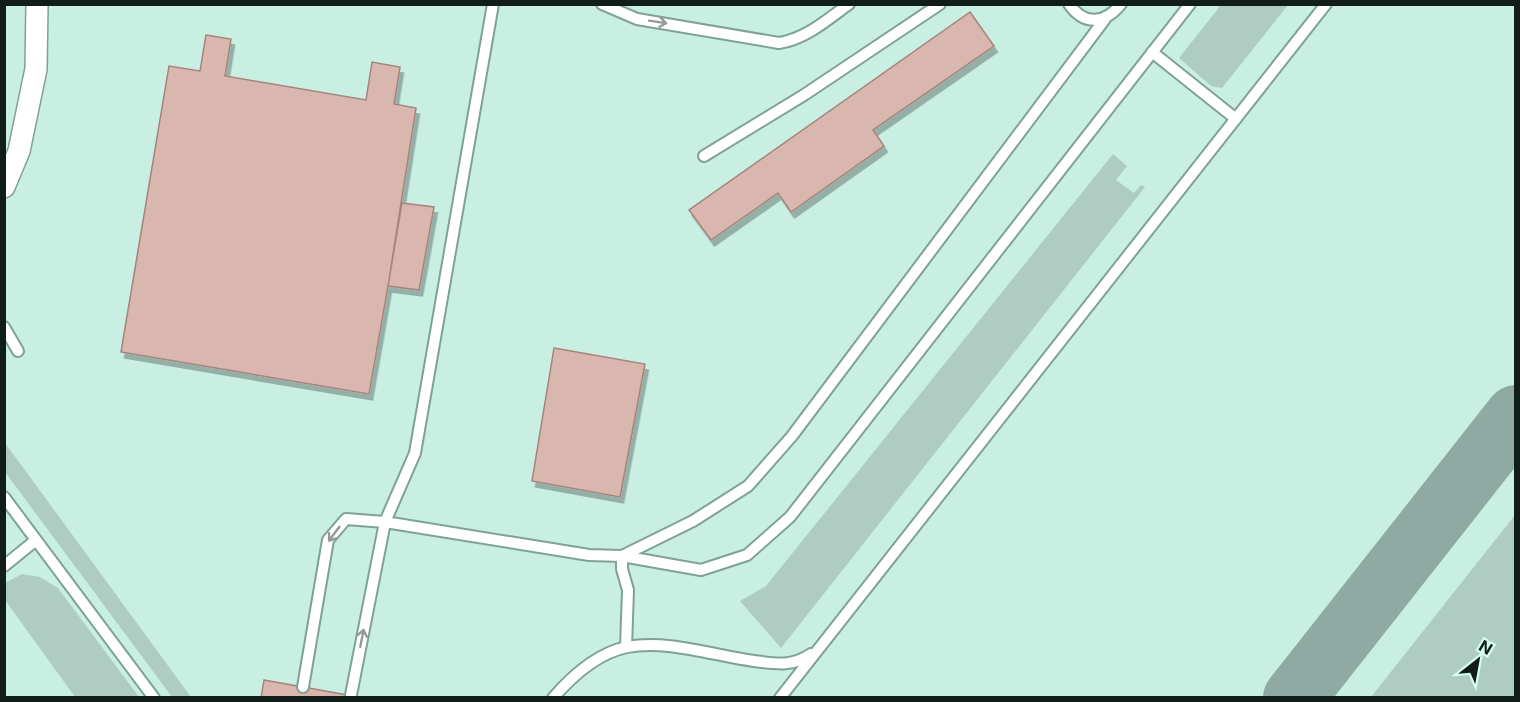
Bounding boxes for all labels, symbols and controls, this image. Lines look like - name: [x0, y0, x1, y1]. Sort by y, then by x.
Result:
- one-way arrow: [647, 17, 667, 28]
- one-way arrow: [328, 526, 340, 542]
- one-way arrow: [357, 629, 368, 648]
- north arrow: [1448, 630, 1508, 690]
- text: N: [1475, 635, 1496, 659]

